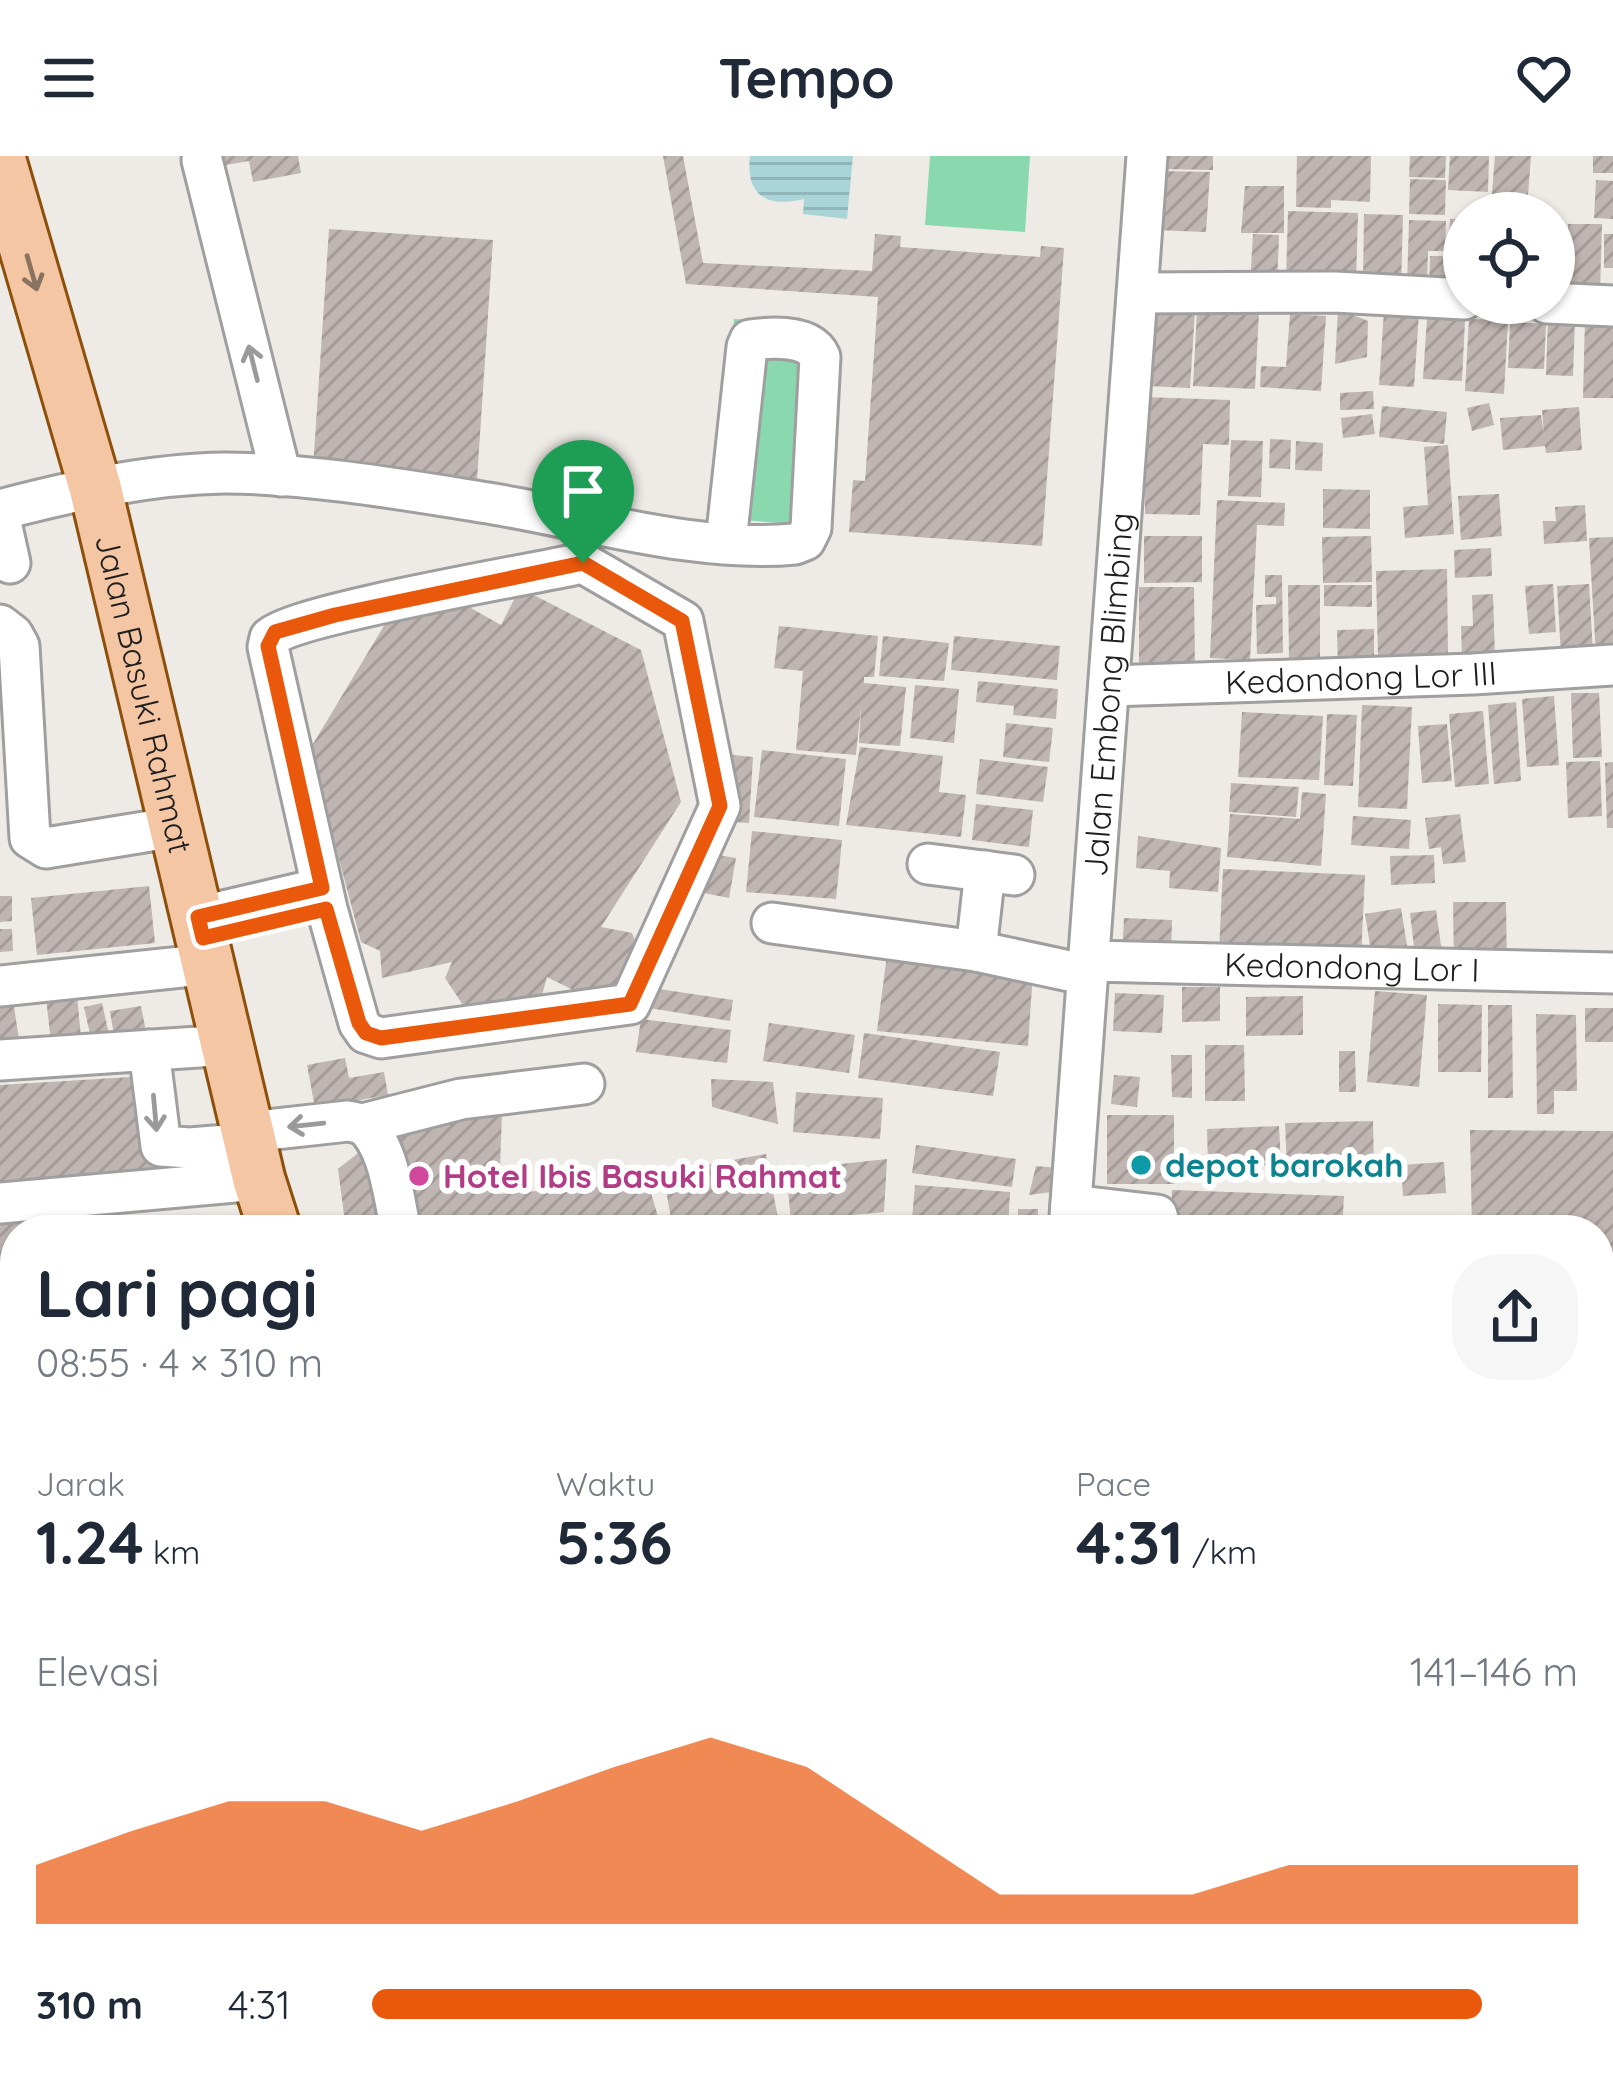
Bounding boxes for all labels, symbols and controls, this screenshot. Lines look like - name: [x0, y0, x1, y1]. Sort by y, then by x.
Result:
- text: Tempo: [718, 44, 895, 112]
- icon: menu: [36, 45, 102, 111]
- icon: heart: [1511, 45, 1577, 111]
- map controls: [1443, 192, 1575, 324]
- button: locate: [1443, 192, 1575, 324]
- one-way arrow: [23, 254, 45, 292]
- one-way arrow: [241, 344, 263, 382]
- pin: [532, 440, 634, 563]
- icon: arrive: [550, 458, 616, 524]
- street label: Jalan Embong Blimbing: [1074, 511, 1141, 878]
- street label: Jalan Basuki Rahmat: [87, 530, 202, 857]
- street label: Kedondong Lor III: [1224, 652, 1498, 702]
- street label: Kedondong Lor I: [1224, 943, 1480, 990]
- one-way arrow: [144, 1093, 167, 1132]
- one-way arrow: [287, 1114, 326, 1137]
- place label: depot barokah: [1165, 1144, 1404, 1185]
- marker: depot barokah: [1128, 1152, 1154, 1178]
- place label: Hotel Ibis Basuki Rahmat: [443, 1155, 842, 1196]
- marker: Hotel Ibis Basuki Rahmat: [406, 1163, 432, 1189]
- text: Lari pagi: [36, 1251, 318, 1334]
- button: share: [1452, 1254, 1578, 1380]
- text: 08:55 · 4 × 310 m: [36, 1338, 323, 1387]
- text: Jarak: [36, 1463, 125, 1504]
- text: Waktu: [556, 1463, 655, 1504]
- text: Pace: [1076, 1463, 1151, 1504]
- text: 1.24: [36, 1504, 144, 1579]
- text: 5:36: [556, 1504, 672, 1579]
- text: 4:31: [1076, 1504, 1183, 1579]
- text: km: [144, 1531, 200, 1572]
- text: /km: [1183, 1531, 1257, 1572]
- text: Elevasi: [36, 1647, 159, 1696]
- text: 141–146 m: [1410, 1647, 1578, 1696]
- text: 310 m: [36, 1980, 143, 2029]
- text: 4:31: [228, 1980, 291, 2029]

